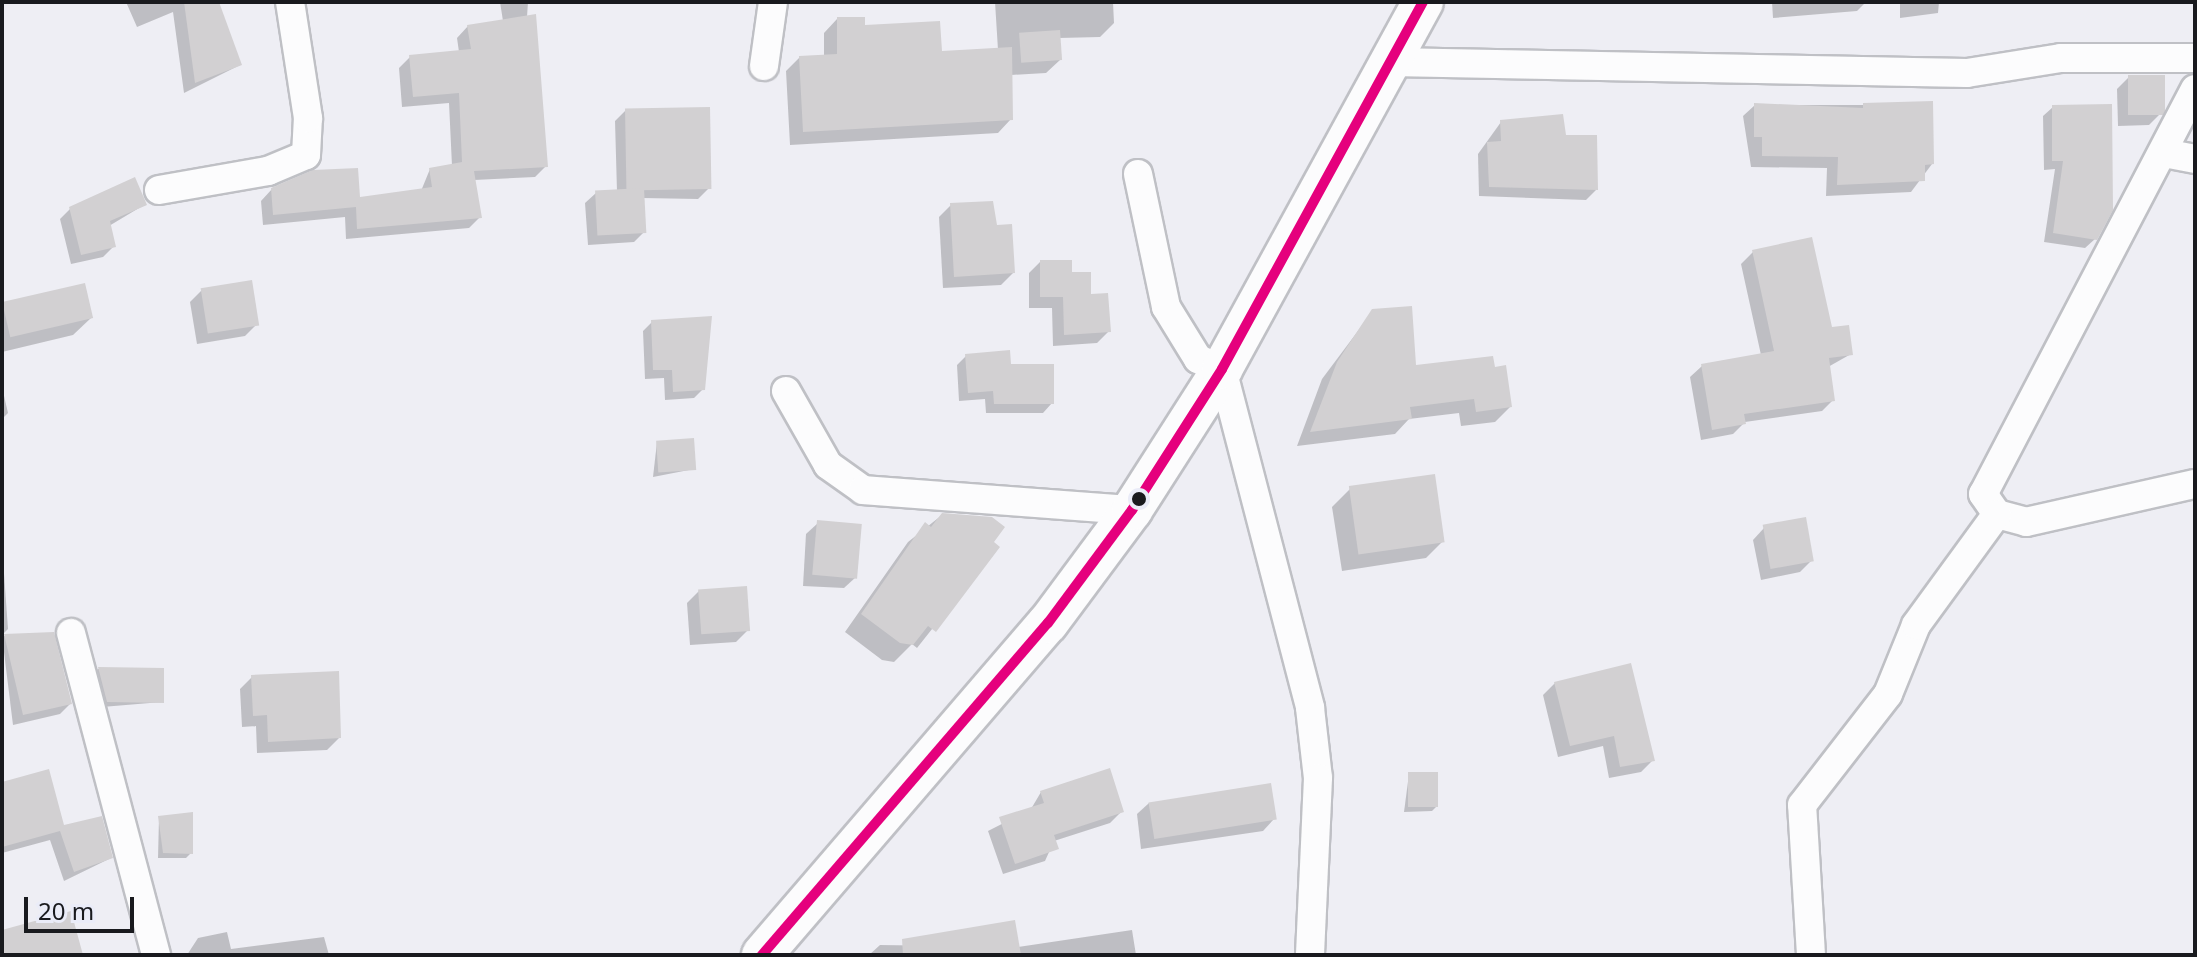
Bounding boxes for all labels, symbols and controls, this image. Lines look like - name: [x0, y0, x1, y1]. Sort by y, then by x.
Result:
- unlabelled marker: [1131, 491, 1147, 507]
- scale bar: [28, 881, 138, 931]
- text: 20 m: [38, 894, 94, 927]

